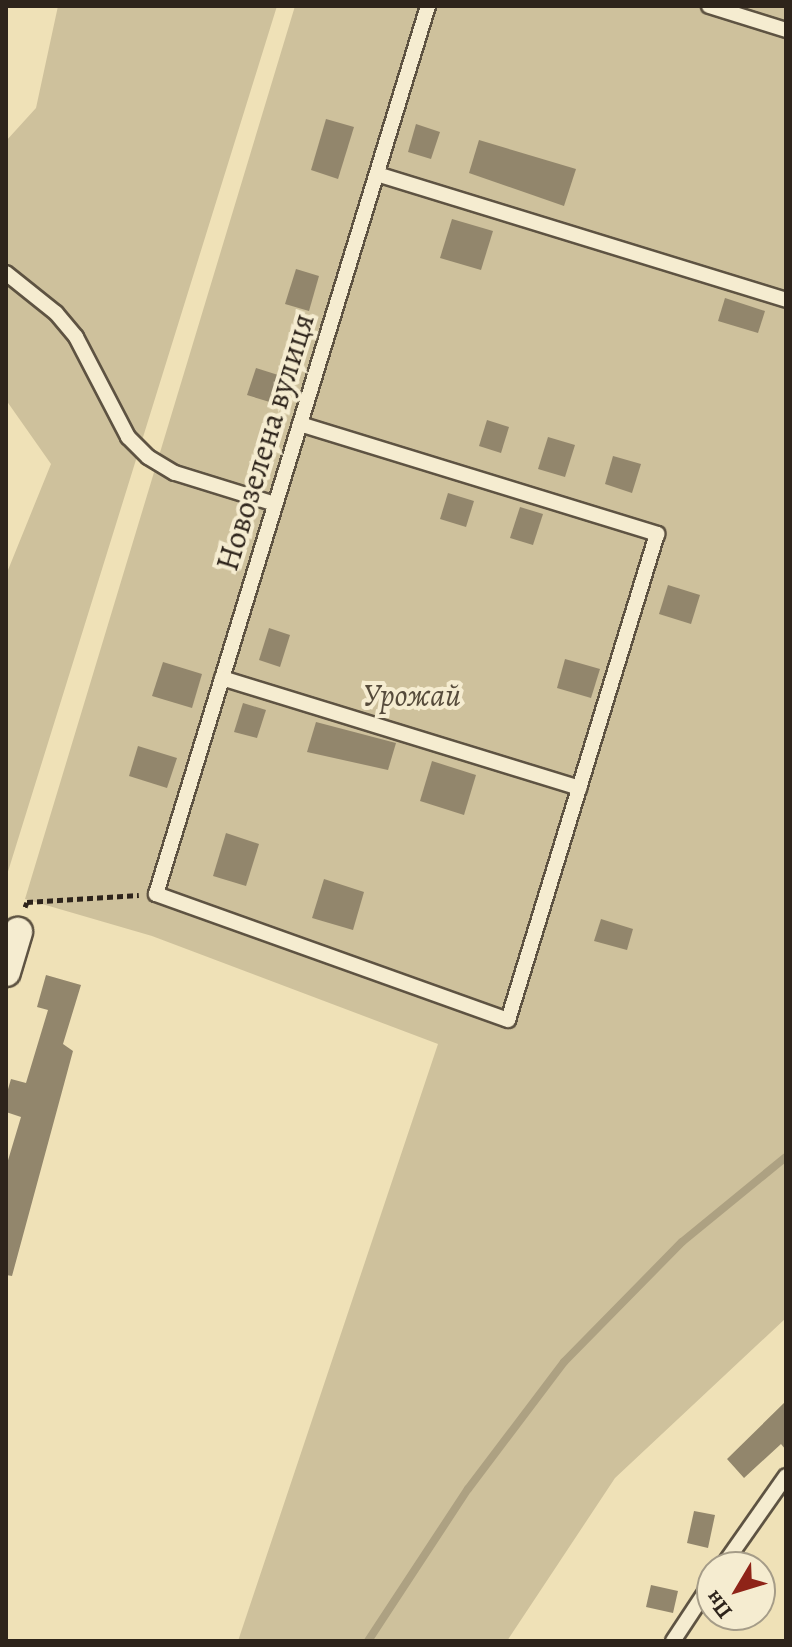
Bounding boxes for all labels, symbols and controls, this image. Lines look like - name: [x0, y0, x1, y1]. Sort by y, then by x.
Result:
- street label: Новозелена вулиця: [208, 309, 322, 575]
- park label: Урожай: [363, 676, 461, 714]
- north arrow: [696, 1551, 776, 1631]
- text: Пн: [698, 1584, 739, 1625]

